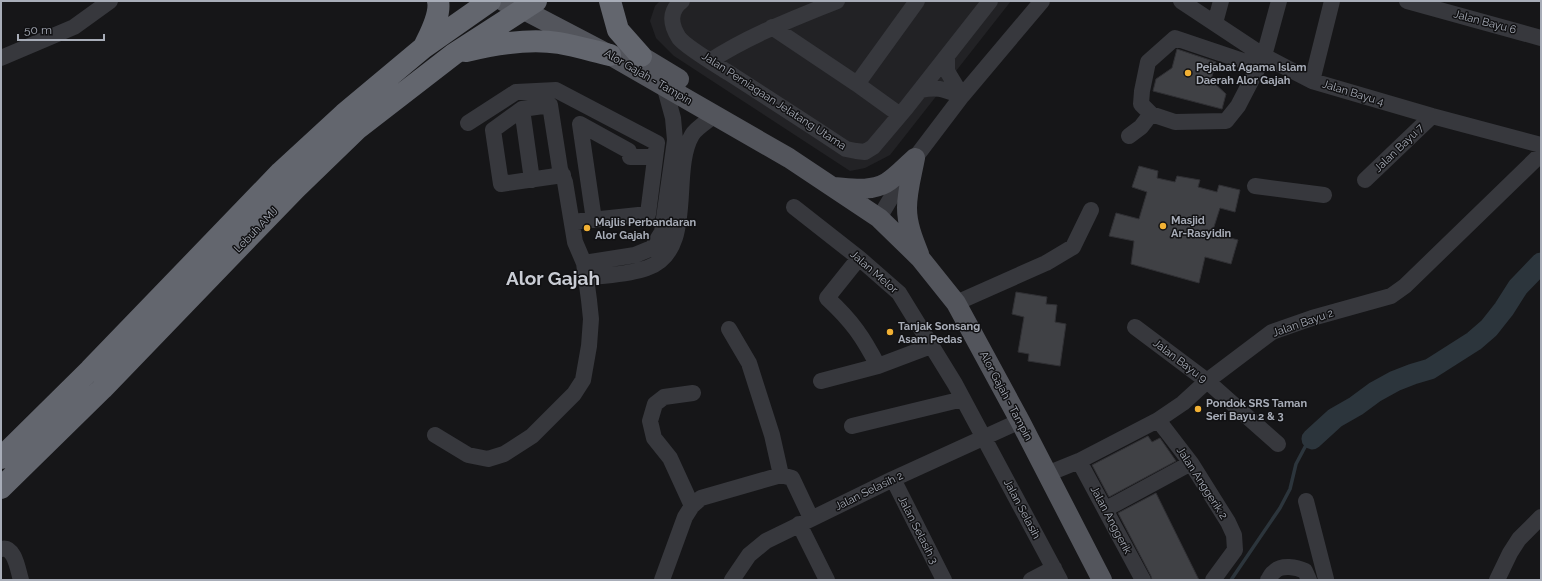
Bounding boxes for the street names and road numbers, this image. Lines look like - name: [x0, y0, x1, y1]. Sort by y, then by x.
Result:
- street label: Jalan Bayu 6: [1452, 7, 1518, 37]
- street label: Alor Gajah - Tampin: [602, 47, 694, 107]
- street label: Jalan Perniagaan Jelatang Utama: [699, 49, 849, 153]
- street label: Jalan Bayu 4: [1321, 77, 1385, 109]
- street label: Jalan Bayu 7: [1372, 121, 1427, 175]
- street label: Lebuh AMJ: [231, 205, 281, 255]
- street label: Jalan Melor: [848, 248, 901, 296]
- street label: Jalan Bayu 2: [1271, 306, 1335, 339]
- street label: Jalan Bayu 9: [1150, 336, 1210, 386]
- street label: Alor Gajah - Tampin: [977, 349, 1035, 443]
- street label: Jalan Anggerik 2: [1174, 444, 1230, 522]
- street label: Jalan Selasih 2: [833, 469, 905, 513]
- street label: Jalan Selasih: [1001, 477, 1043, 541]
- street label: Jalan Anggerik: [1088, 484, 1134, 556]
- street label: Jalan Selasih 3: [895, 494, 941, 566]

